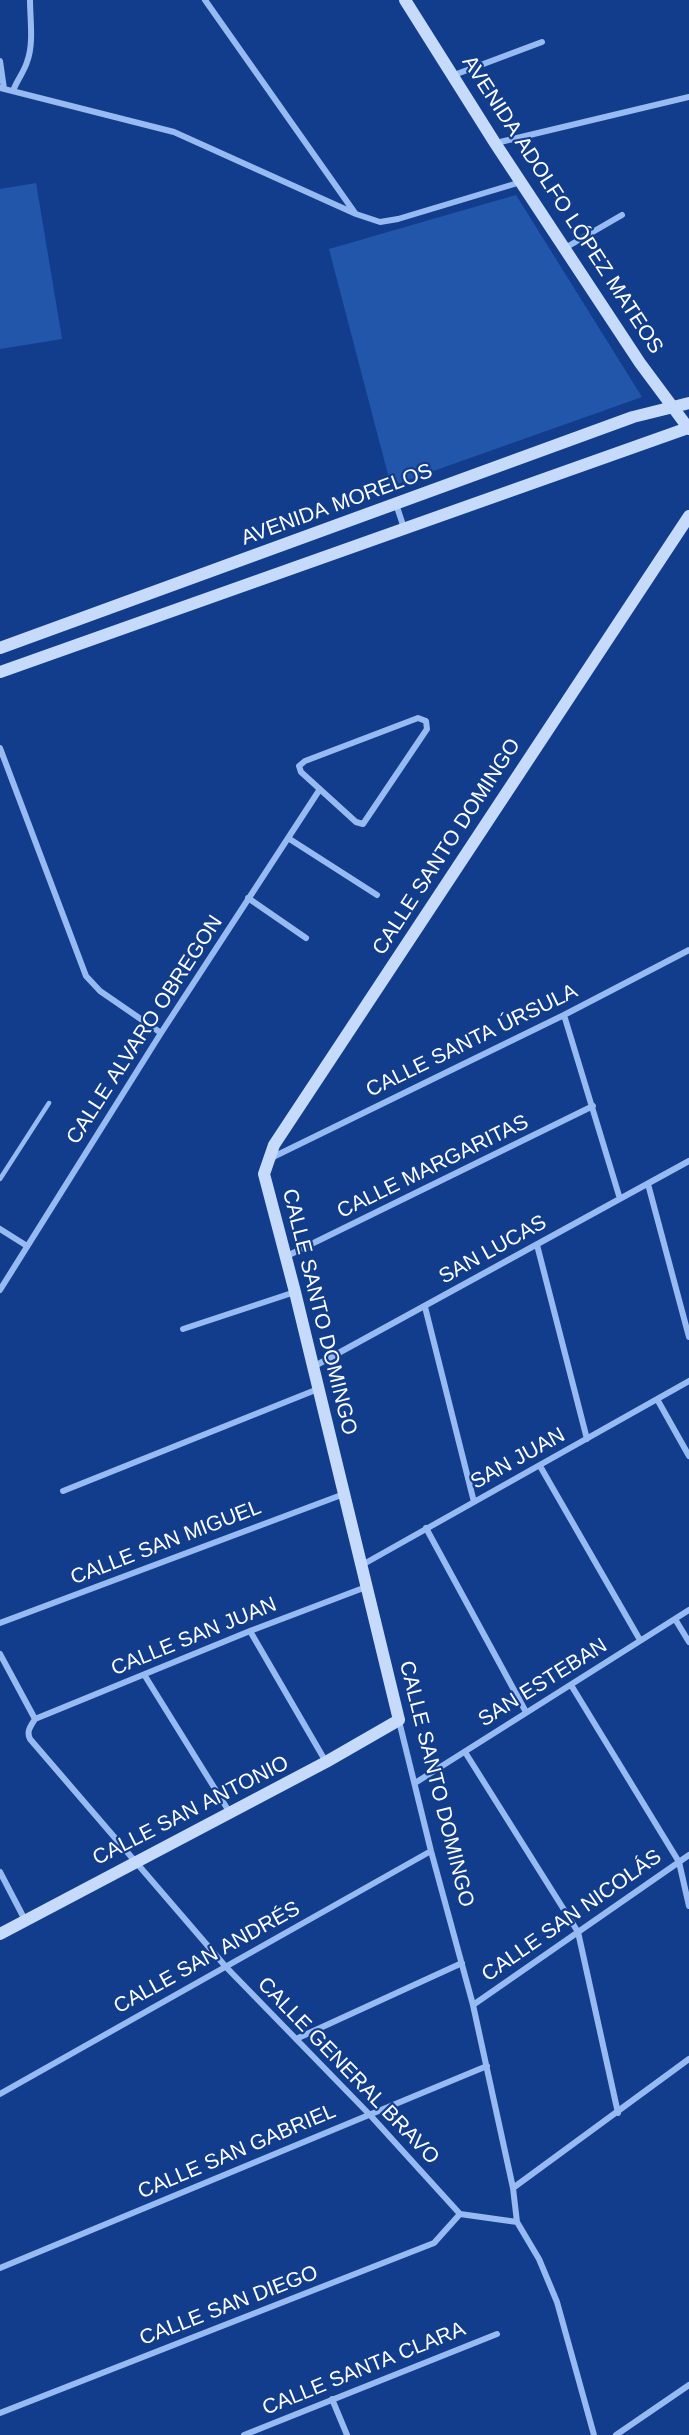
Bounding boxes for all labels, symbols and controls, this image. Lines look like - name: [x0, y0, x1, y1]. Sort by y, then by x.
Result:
- street label: AVENIDA ADOLFO LÓPEZ MATEOS: [456, 51, 668, 359]
- street label: AVENIDA MORELOS: [238, 459, 436, 551]
- street label: CALLE SANTO DOMINGO: [368, 734, 526, 960]
- street label: CALLE ALVARO OBREGON: [62, 911, 228, 1149]
- street label: CALLE SANTA ÚRSULA: [362, 979, 582, 1103]
- street label: CALLE MARGARITAS: [333, 1110, 533, 1224]
- street label: CALLE SANTO DOMINGO: [276, 1186, 362, 1438]
- street label: SAN LUCAS: [435, 1210, 551, 1290]
- street label: SAN JUAN: [466, 1423, 570, 1495]
- street label: CALLE SAN MIGUEL: [67, 1495, 265, 1591]
- street label: CALLE SAN JUAN: [108, 1592, 280, 1682]
- street label: SAN ESTEBAN: [474, 1633, 612, 1733]
- street label: CALLE SANTO DOMINGO: [393, 1658, 479, 1910]
- street label: CALLE SAN ANTONIO: [89, 1751, 293, 1871]
- street label: CALLE SAN NICOLÁS: [477, 1844, 667, 1988]
- street label: CALLE SAN ANDRÉS: [110, 1896, 304, 2020]
- street label: CALLE GENERAL BRAVO: [252, 1972, 444, 2170]
- street label: CALLE SAN GABRIEL: [134, 2099, 340, 2205]
- street label: CALLE SAN DIEGO: [136, 2260, 322, 2352]
- street label: CALLE SANTA CLARA: [259, 2317, 469, 2421]

